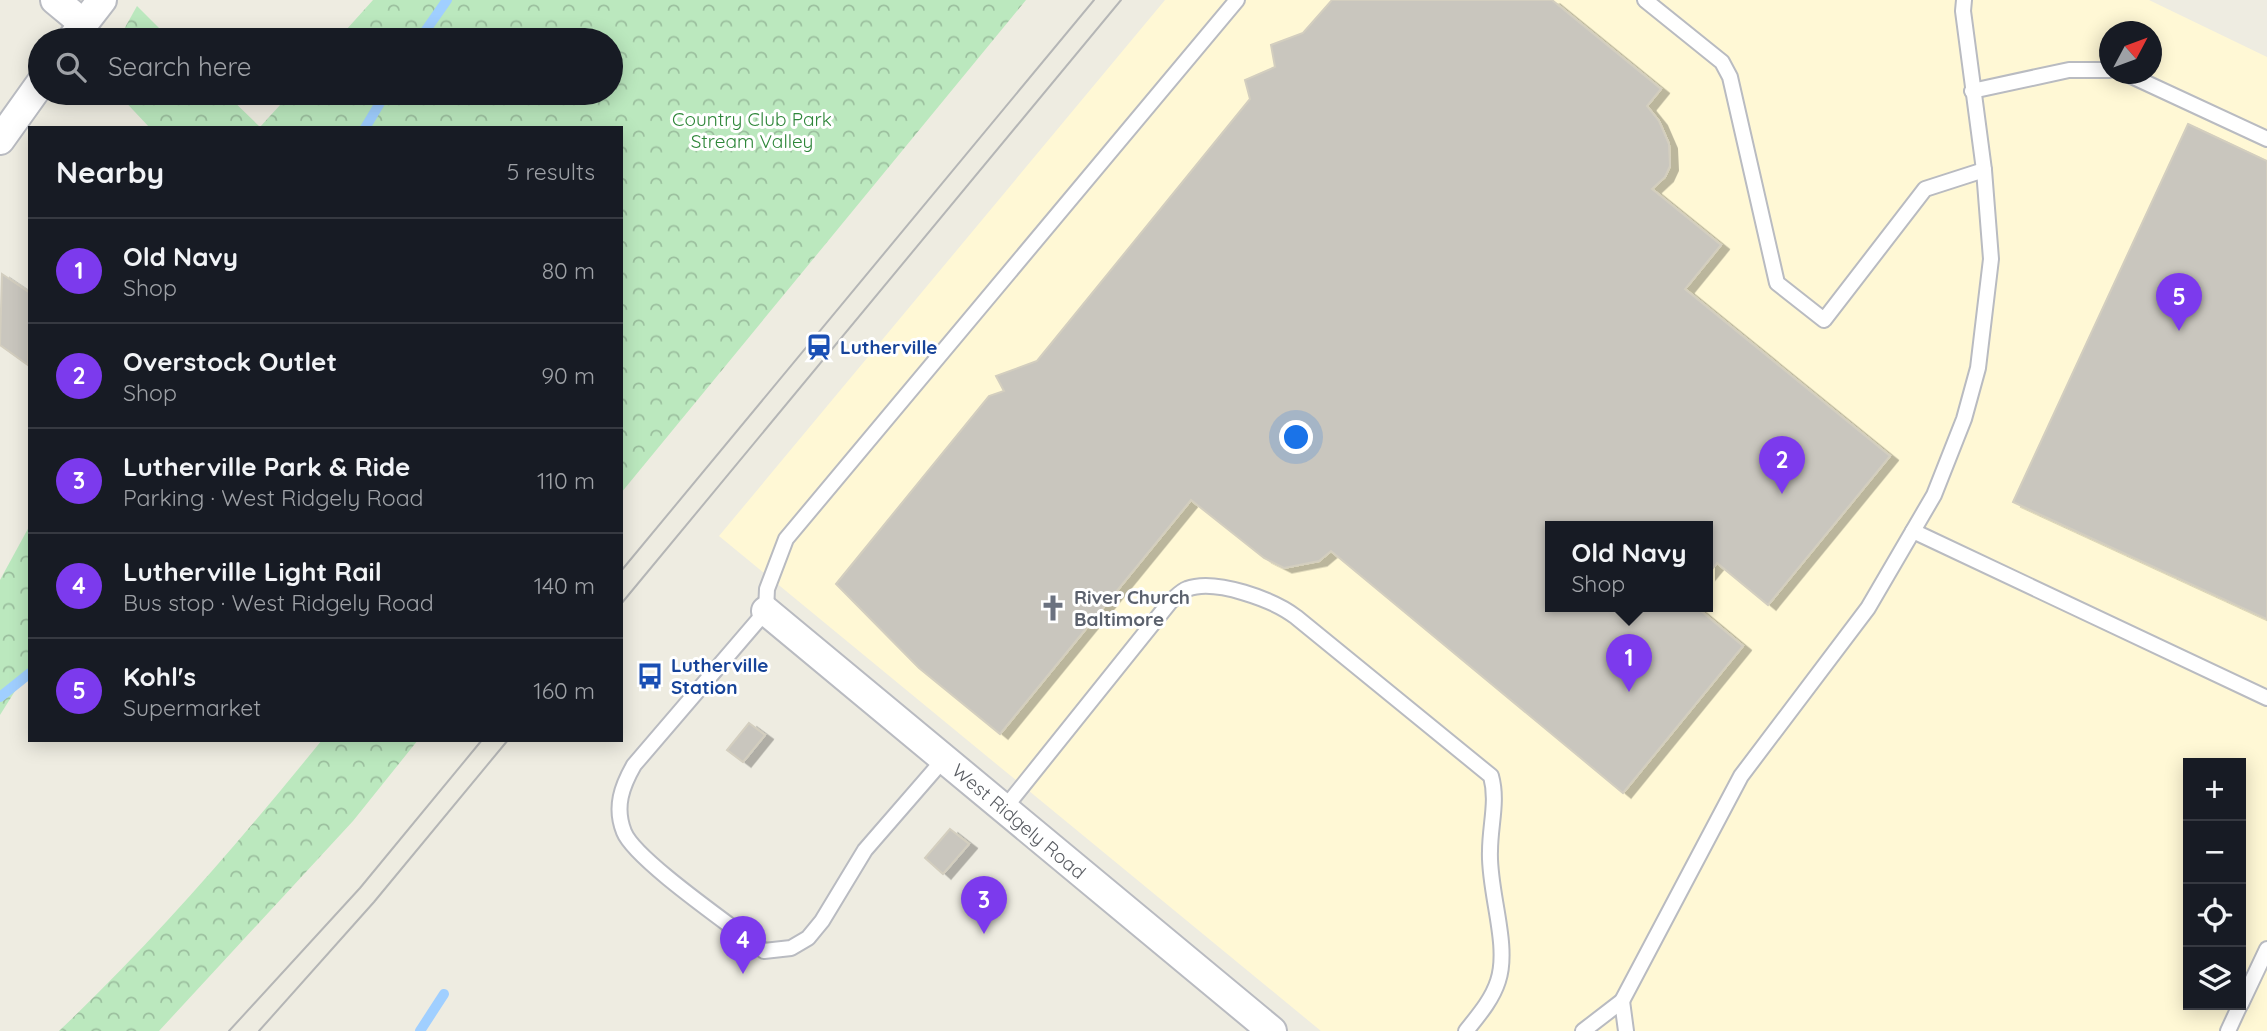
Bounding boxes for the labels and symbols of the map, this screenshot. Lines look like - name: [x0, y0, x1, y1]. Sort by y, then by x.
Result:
- north arrow: [2099, 21, 2162, 84]
- park label: Country Club Park Stream Valley: [672, 107, 832, 153]
- pin: 5: [2156, 273, 2202, 331]
- station icon: Lutherville: [804, 332, 834, 362]
- place label: Lutherville: [840, 335, 938, 359]
- your location: [1279, 420, 1313, 454]
- pin: 2: [1759, 436, 1805, 494]
- place label: River Church Baltimore: [1074, 585, 1190, 631]
- church icon: River Church Baltimore: [1038, 593, 1068, 623]
- pin: 1: [1606, 634, 1652, 692]
- place label: Lutherville Station: [671, 653, 769, 699]
- bus stop icon: Lutherville Station: [635, 661, 665, 691]
- street label: West Ridgely Road: [947, 758, 1091, 884]
- pin: 3: [961, 876, 1007, 934]
- pin: 4: [720, 916, 766, 974]

